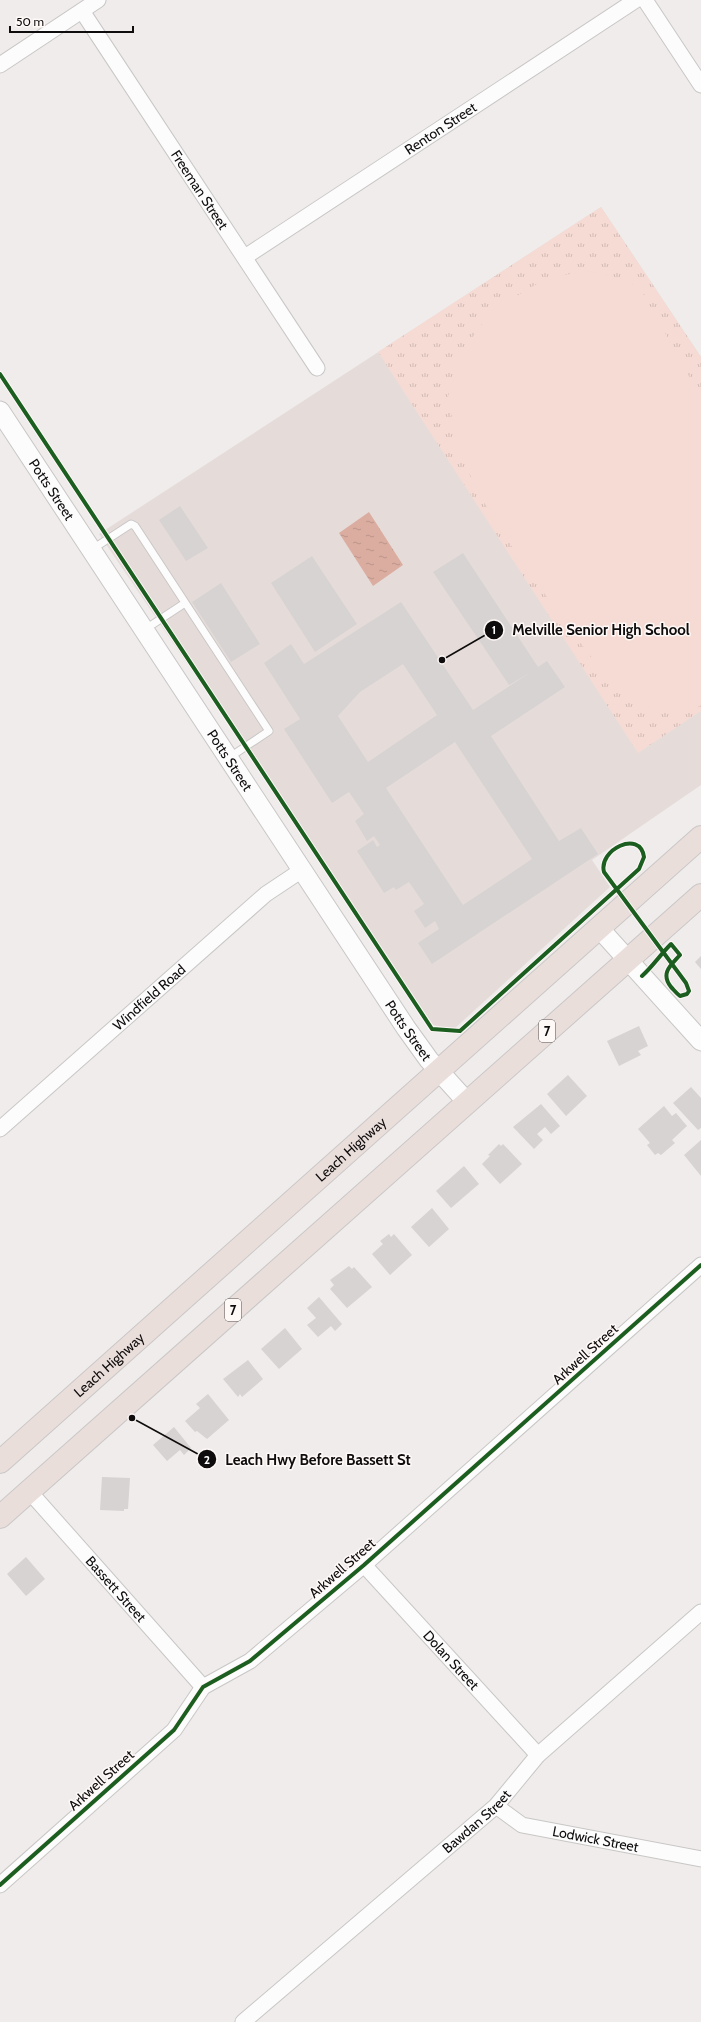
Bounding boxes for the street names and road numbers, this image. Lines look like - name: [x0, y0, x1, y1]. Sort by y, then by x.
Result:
- street label: Renton Street: [401, 98, 480, 159]
- street label: Freeman Street: [167, 147, 232, 233]
- street label: Potts Street: [25, 455, 79, 524]
- street label: Potts Street: [203, 726, 257, 795]
- street label: Windfield Road: [109, 960, 189, 1034]
- street label: Potts Street: [381, 997, 436, 1065]
- road number: 7: [539, 1020, 555, 1042]
- street label: Leach Highway: [312, 1113, 390, 1185]
- road number: 7: [225, 1299, 241, 1321]
- street label: Arkwell Street: [548, 1320, 622, 1388]
- street label: Leach Highway: [70, 1329, 148, 1401]
- street label: Arkwell Street: [305, 1534, 379, 1602]
- street label: Bassett Street: [82, 1552, 150, 1626]
- street label: Dolan Street: [419, 1626, 483, 1694]
- street label: Arkwell Street: [64, 1746, 138, 1814]
- street label: Bawdan Street: [439, 1786, 515, 1857]
- street label: Lodwick Street: [551, 1822, 640, 1856]

